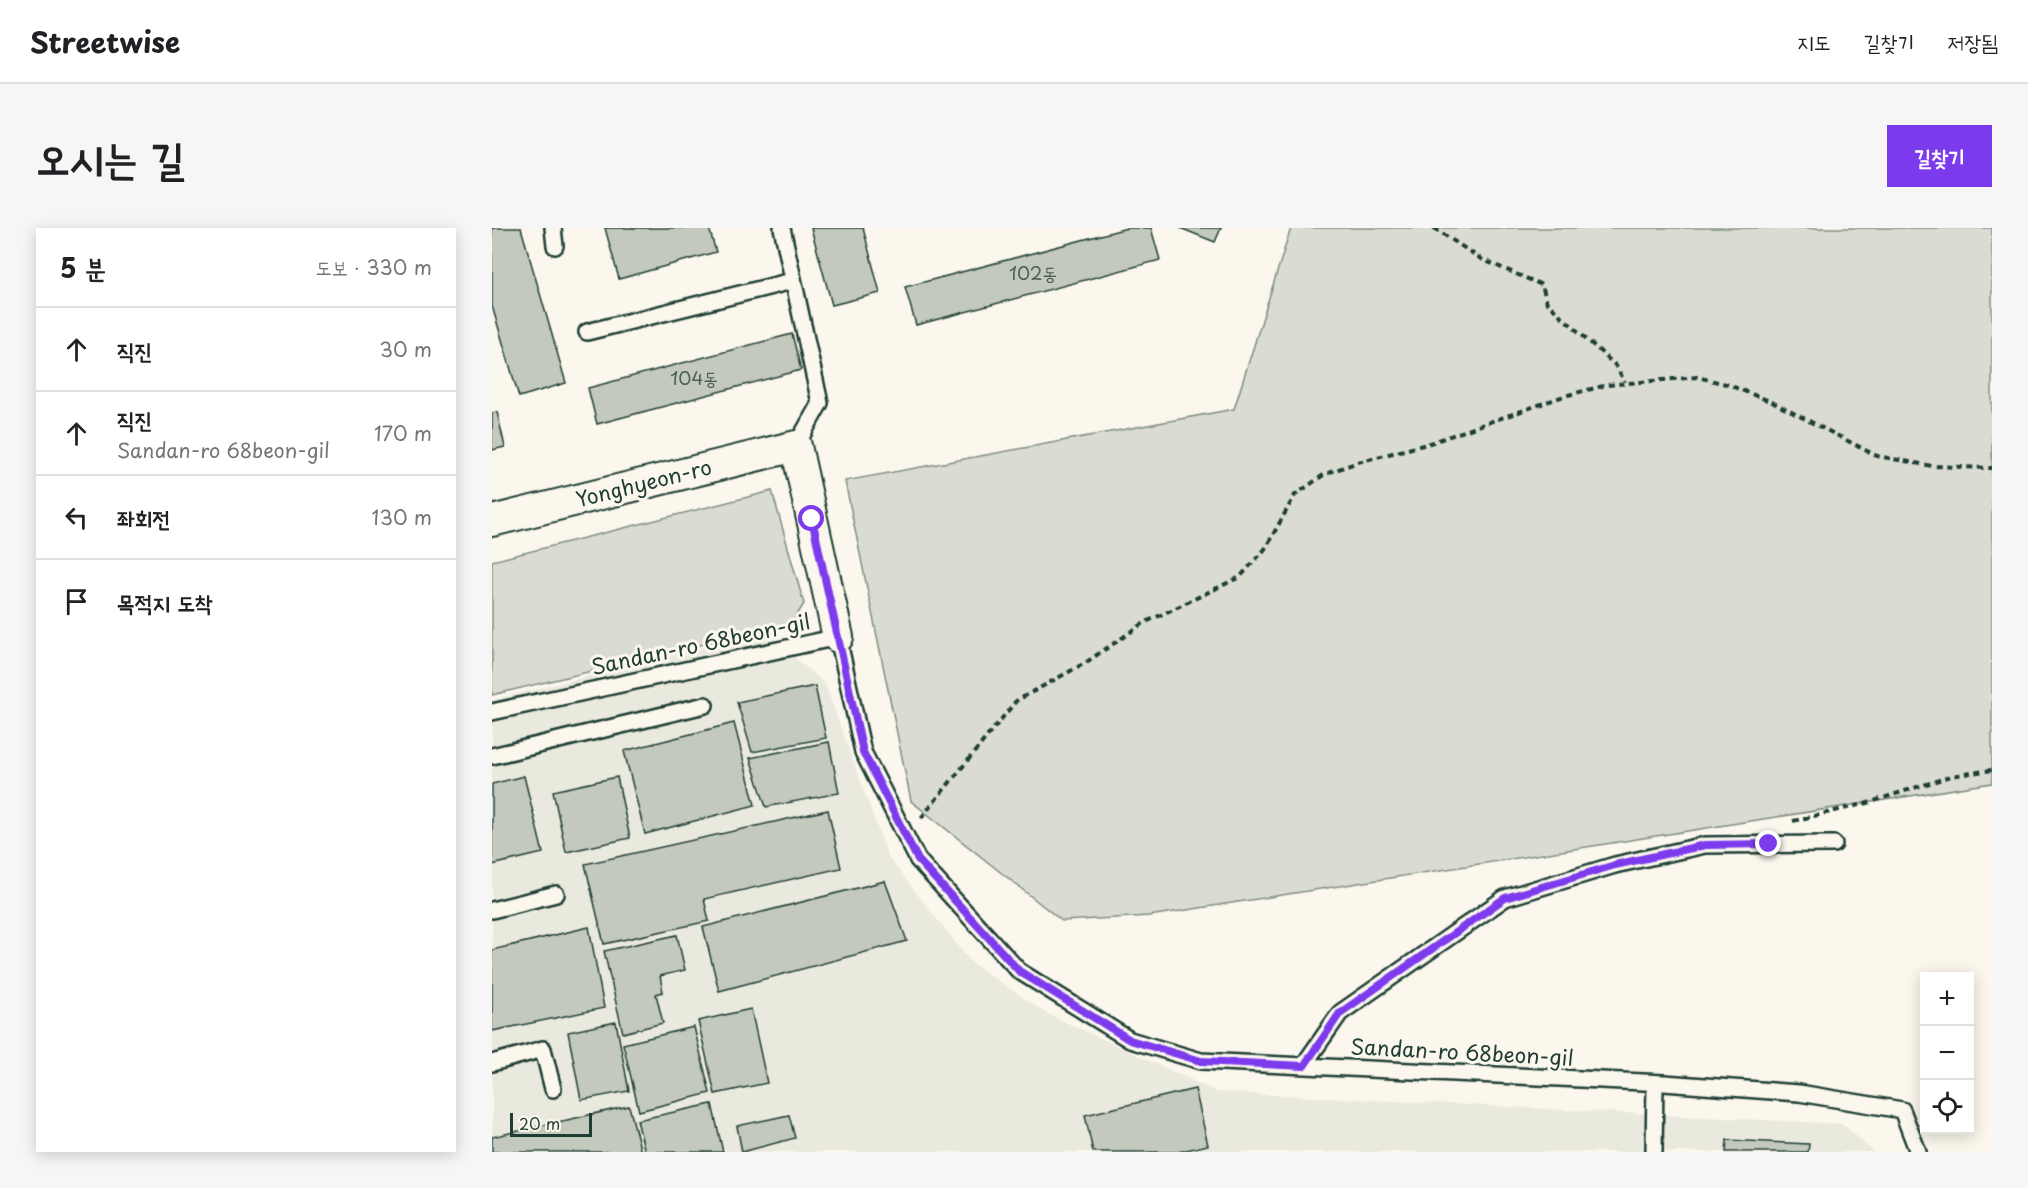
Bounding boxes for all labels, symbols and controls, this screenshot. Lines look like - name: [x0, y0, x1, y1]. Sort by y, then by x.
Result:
- text: Streetwise: [30, 20, 180, 63]
- text: 지도: [1797, 25, 1831, 57]
- text: 길찾기: [1864, 25, 1914, 57]
- text: 저장됨: [1947, 25, 1998, 57]
- text: 오시는 길: [36, 125, 185, 188]
- button: 길찾기: [1887, 125, 1992, 187]
- text: 5 분: [60, 248, 106, 287]
- text: 도보 · 330 m: [316, 252, 432, 282]
- house number: 102동: [1009, 259, 1057, 286]
- icon: ahead: [60, 333, 93, 366]
- text: 직진: [117, 333, 152, 366]
- text: 30 m: [379, 334, 432, 364]
- house number: 104동: [670, 364, 718, 391]
- text: 직진: [117, 402, 152, 435]
- icon: ahead: [60, 417, 93, 450]
- text: 170 m: [374, 418, 432, 448]
- text: Sandan-ro 68beon-gil: [117, 435, 330, 465]
- street label: Yonghyeon-ro: [572, 450, 715, 514]
- icon: left: [60, 501, 93, 534]
- text: 좌회전: [117, 501, 170, 534]
- text: 130 m: [372, 502, 432, 532]
- route start: [798, 505, 824, 531]
- icon: arrive: [60, 585, 93, 618]
- text: 목적지 도착: [117, 585, 213, 618]
- street label: Sandan-ro 68beon-gil: [588, 604, 813, 682]
- route end: [1755, 830, 1781, 856]
- map controls: [1920, 972, 1974, 1134]
- button: +: [1920, 972, 1974, 1026]
- button: −: [1920, 1026, 1974, 1080]
- street label: Sandan-ro 68beon-gil: [1350, 1029, 1574, 1073]
- button: locate: [1920, 1080, 1974, 1134]
- scale bar: [510, 1110, 592, 1138]
- text: 20 m: [519, 1111, 560, 1135]

